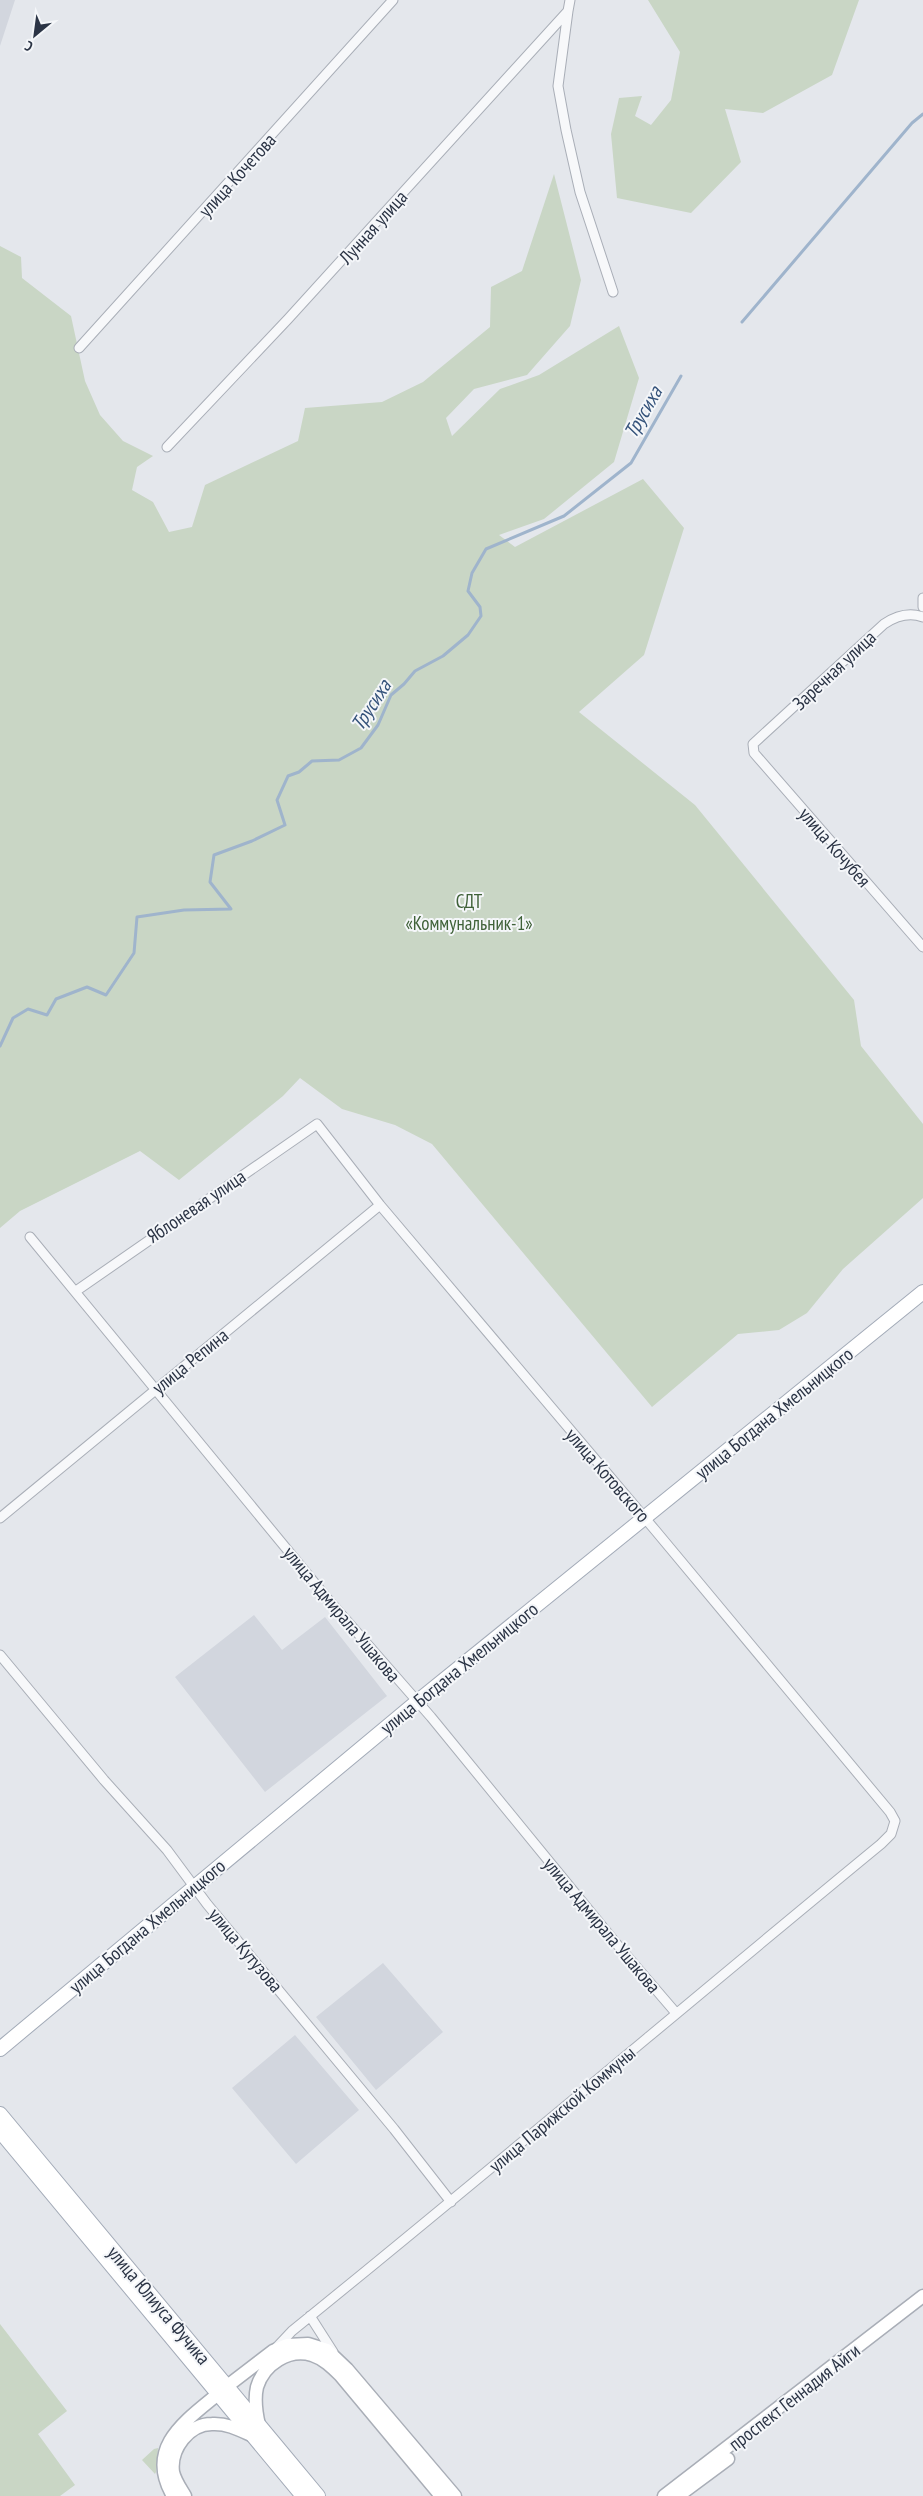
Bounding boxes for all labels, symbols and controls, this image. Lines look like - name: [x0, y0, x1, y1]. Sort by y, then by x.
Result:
- north arrow: [10, 10, 60, 60]
- text: С: [21, 37, 36, 56]
- street label: улица Кочетова: [193, 128, 281, 222]
- street label: Лунная улица: [333, 185, 412, 270]
- water label: Трусиха: [618, 381, 669, 442]
- street label: Заречная улица: [787, 625, 881, 715]
- water label: Трусиха: [345, 674, 397, 735]
- street label: улица Кочубея: [794, 802, 876, 892]
- park label: СДТ «Коммунальник-1»: [405, 889, 533, 935]
- street label: Яблоневая улица: [142, 1164, 250, 1248]
- street label: улица Репина: [147, 1323, 233, 1399]
- street label: улица Богдана Хмельницкого: [690, 1342, 858, 1484]
- street label: улица Котовского: [561, 1423, 655, 1527]
- street label: улица Адмирала Ушакова: [278, 1541, 406, 1687]
- street label: улица Богдана Хмельницкого: [375, 1597, 543, 1739]
- street label: улица Адмирала Ушакова: [538, 1852, 666, 1998]
- street label: улица Богдана Хмельницкого: [64, 1854, 230, 1998]
- street label: улица Кутузова: [204, 1903, 288, 1997]
- street label: улица Парижской Коммуны: [484, 2041, 640, 2177]
- street label: улица Юлиуса Фучика: [102, 2241, 216, 2369]
- street label: проспект Геннадия Айги: [723, 2338, 865, 2456]

